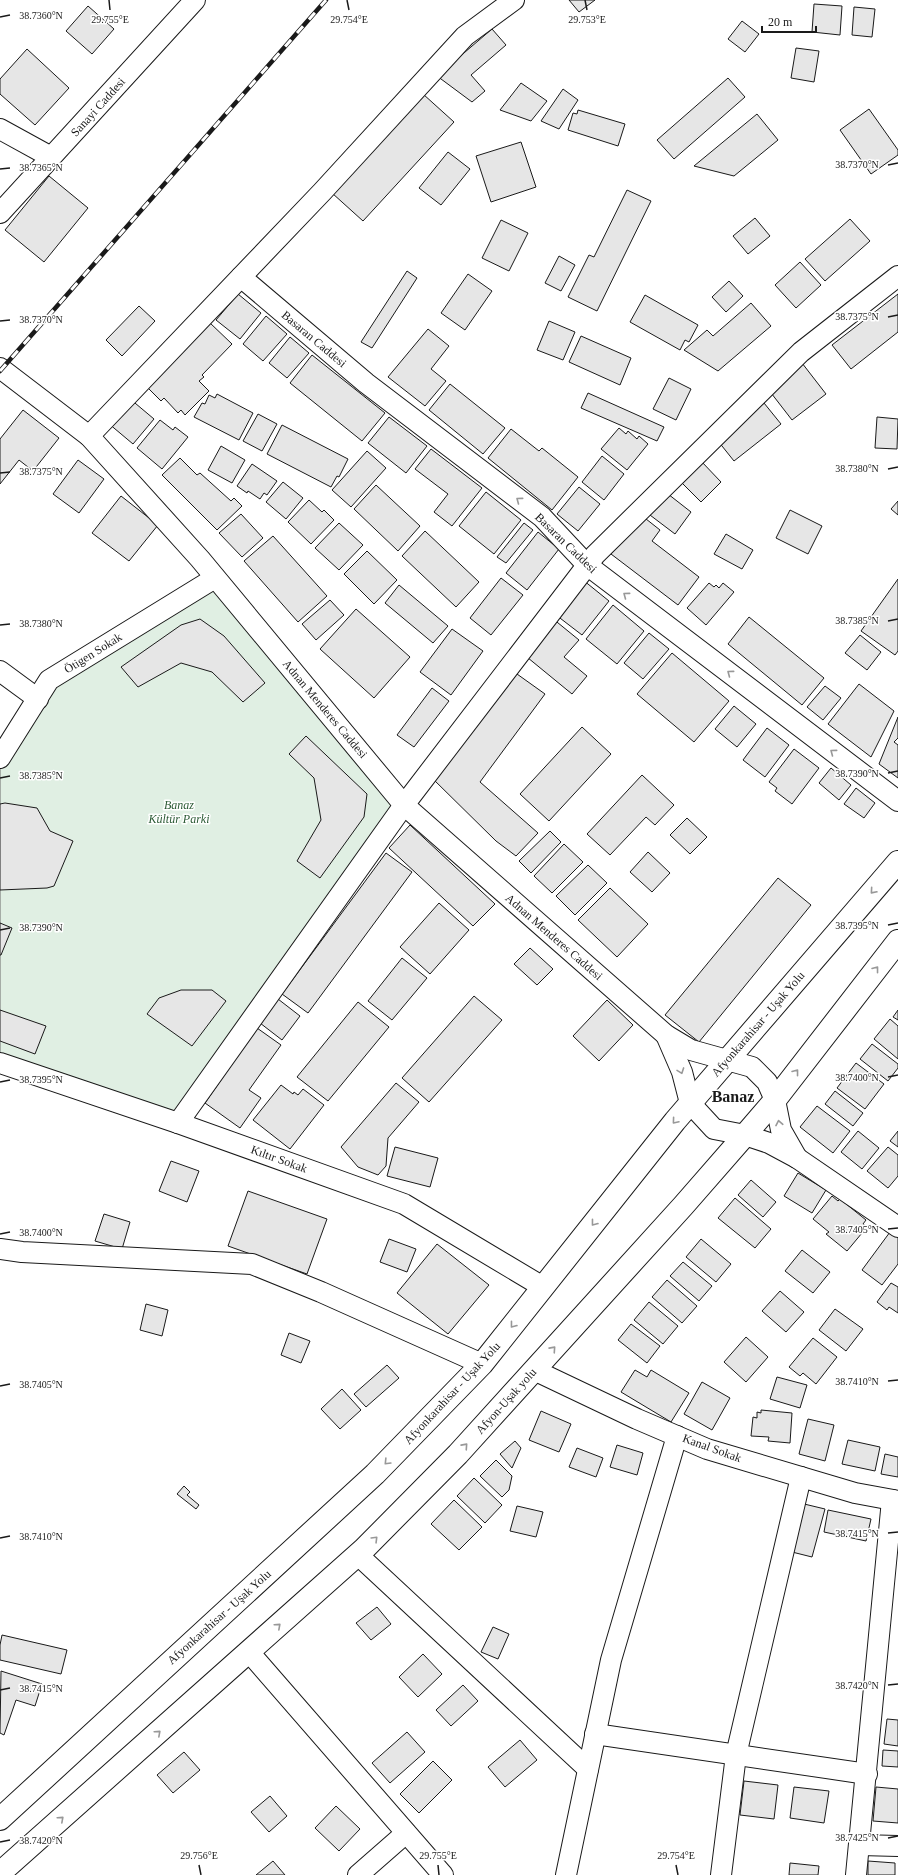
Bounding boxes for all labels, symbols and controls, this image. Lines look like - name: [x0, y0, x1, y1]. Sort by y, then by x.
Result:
- scale bar: [762, 8, 816, 34]
- text: 38.7360°N: [19, 10, 63, 21]
- text: 29.755°E: [91, 14, 129, 25]
- text: 29.754°E: [330, 14, 368, 25]
- text: 29.753°E: [568, 14, 606, 25]
- text: 20 m: [768, 15, 793, 29]
- street label: Sanayi Caddesi: [68, 74, 129, 139]
- text: 38.7370°N: [835, 159, 879, 170]
- text: 38.7365°N: [19, 162, 63, 173]
- street label: Basaran Caddesi: [279, 308, 350, 371]
- text: 38.7375°N: [835, 311, 879, 322]
- text: 38.7370°N: [19, 314, 63, 325]
- text: 38.7380°N: [835, 463, 879, 474]
- text: 38.7375°N: [19, 466, 63, 477]
- one-way arrow: [516, 497, 523, 504]
- street label: Basaran Caddesi: [532, 510, 600, 576]
- one-way arrow: [624, 593, 631, 600]
- text: 38.7385°N: [835, 615, 879, 626]
- text: 38.7380°N: [19, 618, 63, 629]
- street label: Ötigen Sokak: [61, 630, 125, 676]
- street label: Adnan Menderes Caddesi: [280, 657, 371, 761]
- one-way arrow: [727, 671, 734, 678]
- one-way arrow: [831, 750, 838, 757]
- text: 38.7390°N: [835, 768, 879, 779]
- text: 38.7385°N: [19, 770, 63, 781]
- park label: Banaz Kültür Parki: [147, 798, 210, 826]
- one-way arrow: [870, 886, 877, 894]
- street label: Adnan Menderes Caddesi: [503, 891, 606, 983]
- text: 38.7395°N: [835, 920, 879, 931]
- text: 38.7390°N: [19, 922, 63, 933]
- one-way arrow: [871, 967, 878, 974]
- street label: Afyonkarahisar - Uşak Yolu: [709, 969, 807, 1079]
- one-way arrow: [676, 1068, 685, 1075]
- one-way arrow: [792, 1069, 799, 1076]
- text: 38.7400°N: [835, 1072, 879, 1083]
- text: 38.7395°N: [19, 1074, 63, 1085]
- district label: Banaz: [712, 1088, 754, 1105]
- one-way arrow: [672, 1116, 679, 1124]
- one-way arrow: [776, 1120, 784, 1126]
- street label: Kıltır Sokak: [249, 1142, 309, 1176]
- one-way arrow: [592, 1218, 599, 1225]
- text: 38.7405°N: [835, 1224, 879, 1235]
- text: 38.7400°N: [19, 1227, 63, 1238]
- one-way arrow: [511, 1320, 518, 1327]
- street label: Afyonkarahisar - Uşak Yolu: [401, 1339, 503, 1447]
- one-way arrow: [548, 1347, 555, 1354]
- street label: Afyon-Uşak yolu: [473, 1365, 539, 1437]
- text: 38.7410°N: [835, 1376, 879, 1387]
- text: 38.7405°N: [19, 1379, 63, 1390]
- street label: Kanal Sokak: [681, 1431, 743, 1465]
- one-way arrow: [461, 1443, 468, 1450]
- one-way arrow: [385, 1457, 392, 1465]
- text: 38.7415°N: [835, 1528, 879, 1539]
- text: 38.7410°N: [19, 1531, 63, 1542]
- one-way arrow: [370, 1536, 377, 1544]
- street label: Afyonkarahisar - Uşak Yolu: [164, 1567, 274, 1667]
- one-way arrow: [273, 1623, 281, 1630]
- text: 38.7420°N: [835, 1680, 879, 1691]
- text: 38.7415°N: [19, 1683, 63, 1694]
- one-way arrow: [153, 1730, 160, 1737]
- one-way arrow: [56, 1817, 63, 1824]
- text: 38.7425°N: [835, 1832, 879, 1843]
- text: 38.7420°N: [19, 1835, 63, 1846]
- text: 29.756°E: [180, 1850, 218, 1861]
- text: 29.755°E: [419, 1850, 457, 1861]
- text: 29.754°E: [657, 1850, 695, 1861]

